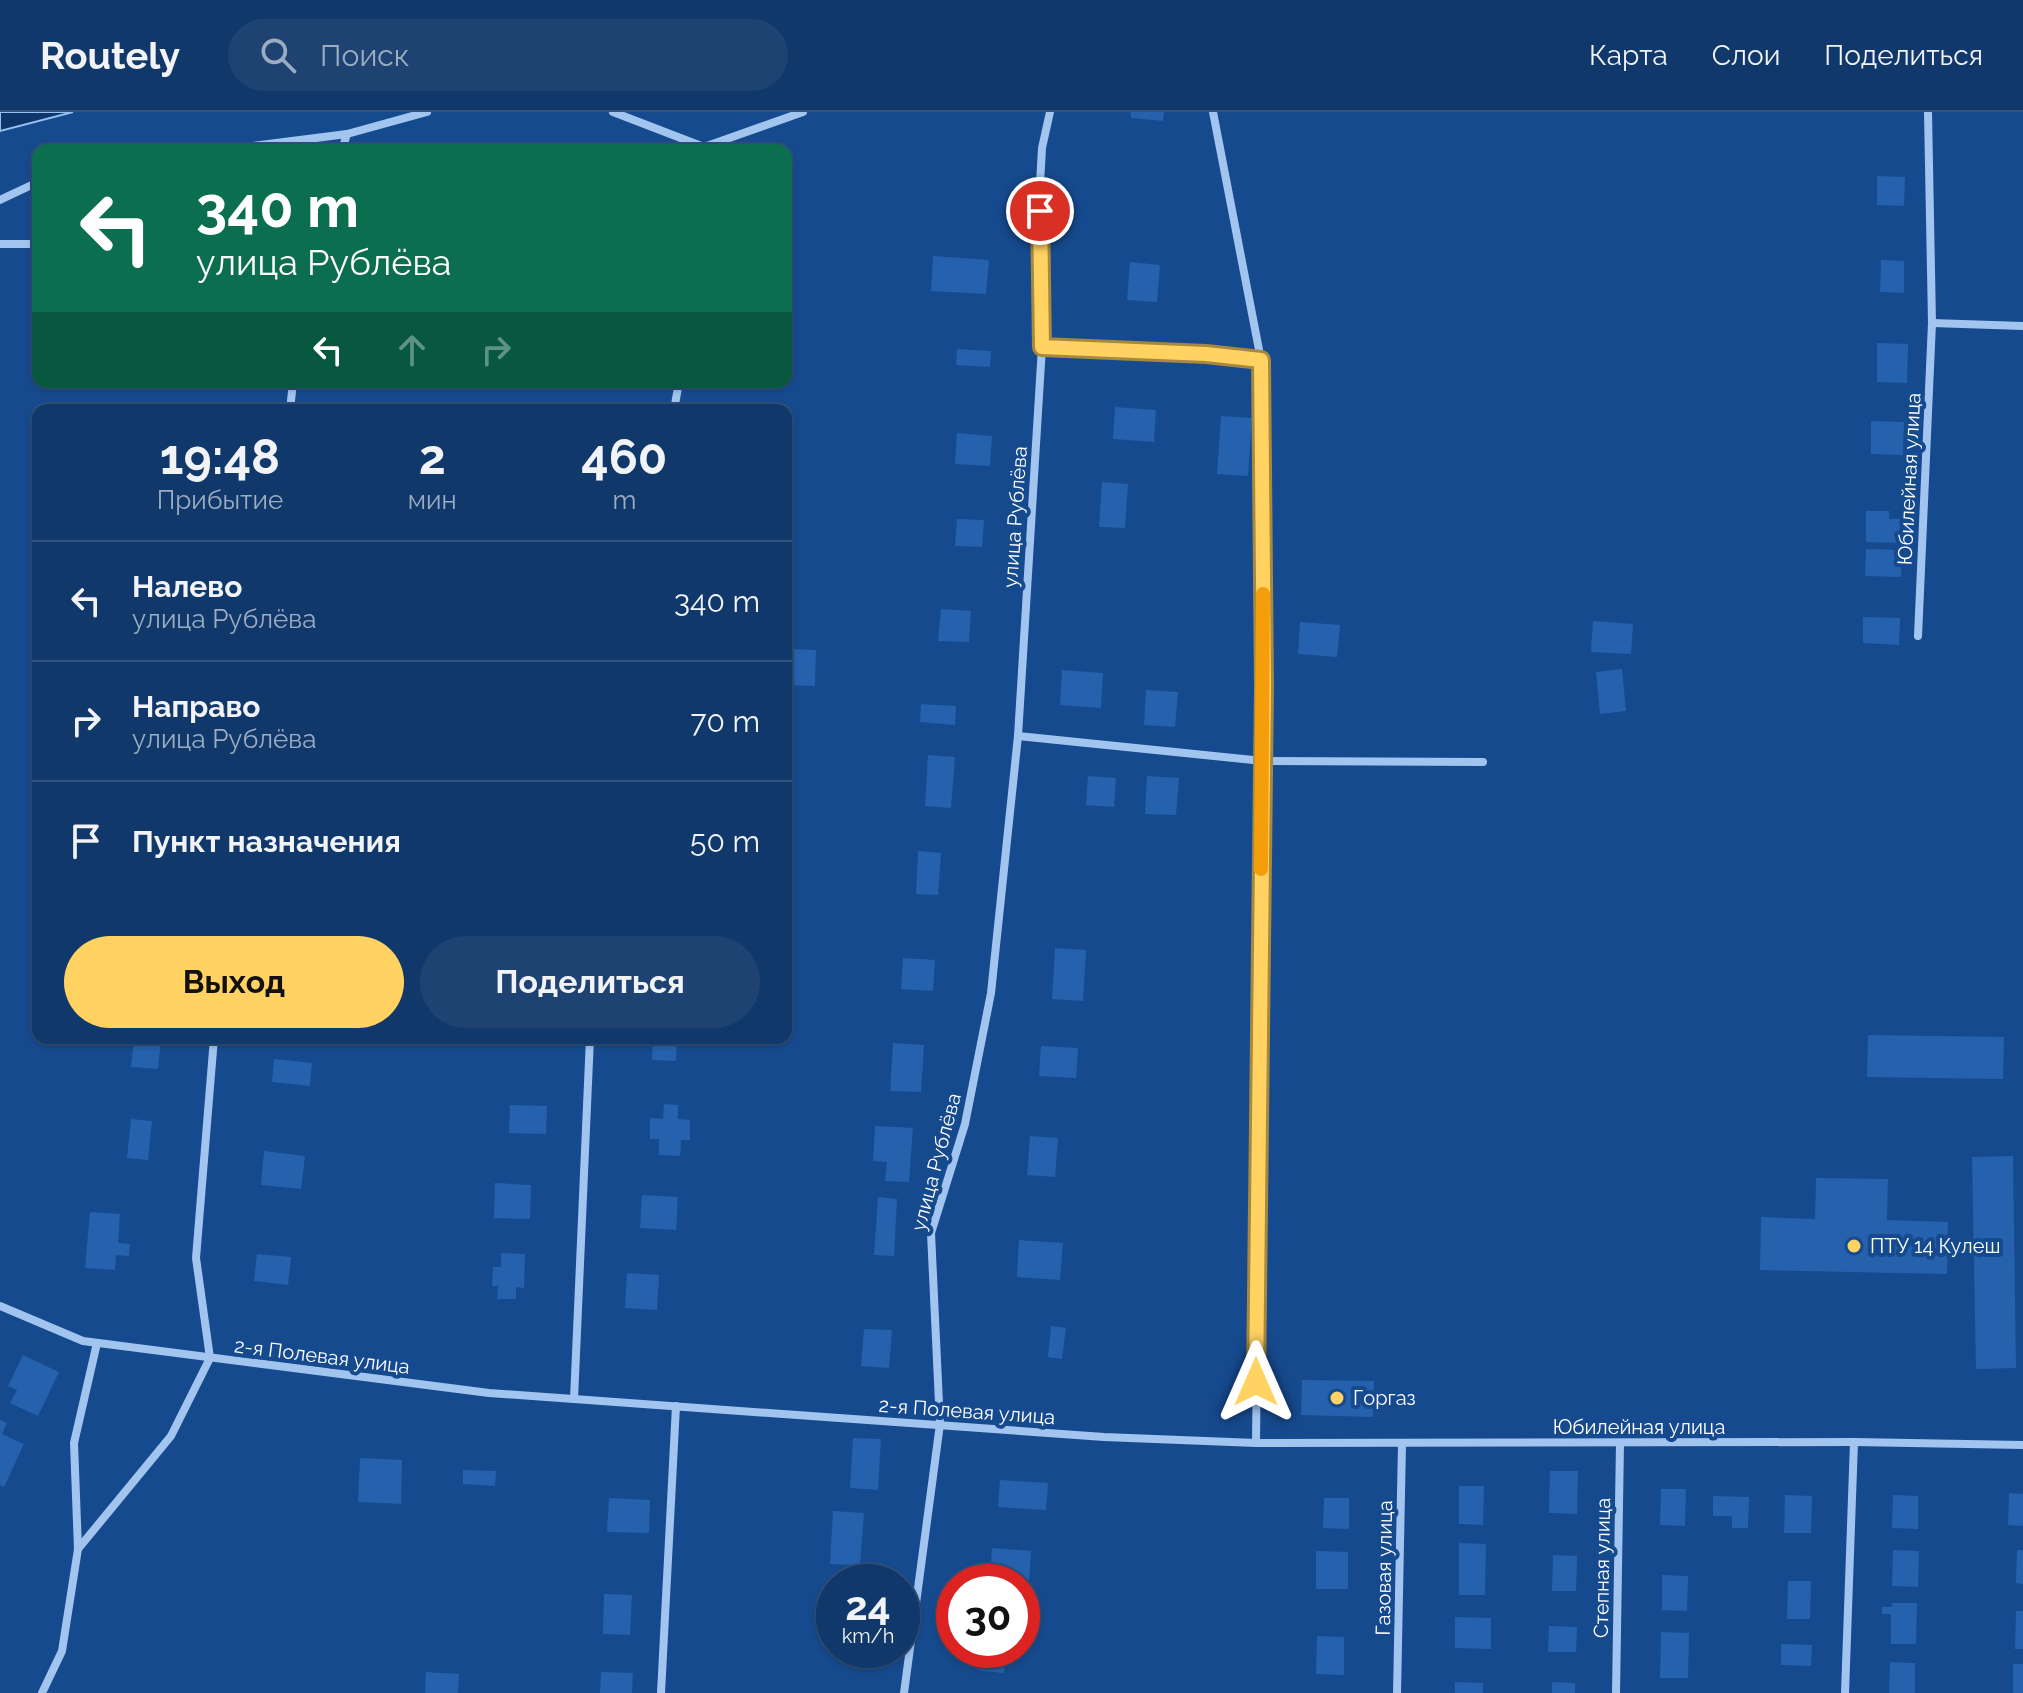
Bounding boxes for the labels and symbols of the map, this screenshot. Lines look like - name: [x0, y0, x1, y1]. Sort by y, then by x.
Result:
- pin: [1006, 177, 1074, 245]
- street label: Юбилейная улица: [1892, 392, 1926, 566]
- street label: улица Рублёва: [998, 445, 1032, 589]
- street label: улица Рублёва: [906, 1090, 966, 1234]
- place label: ПТУ 14 Кулеш: [1870, 1234, 2000, 1258]
- marker: ПТУ 14 Кулеш: [1845, 1237, 1863, 1255]
- street label: 2-я Полевая улица: [233, 1333, 411, 1379]
- position arrow: [1214, 1340, 1298, 1424]
- place label: Горгаз: [1353, 1386, 1416, 1410]
- marker: Горгаз: [1328, 1389, 1346, 1407]
- street label: 2-я Полевая улица: [878, 1393, 1056, 1429]
- street label: Юбилейная улица: [1553, 1415, 1725, 1439]
- street label: Степная улица: [1589, 1498, 1615, 1638]
- street label: Газовая улица: [1371, 1500, 1397, 1636]
- speed limit sign: 30: [936, 1564, 1040, 1668]

